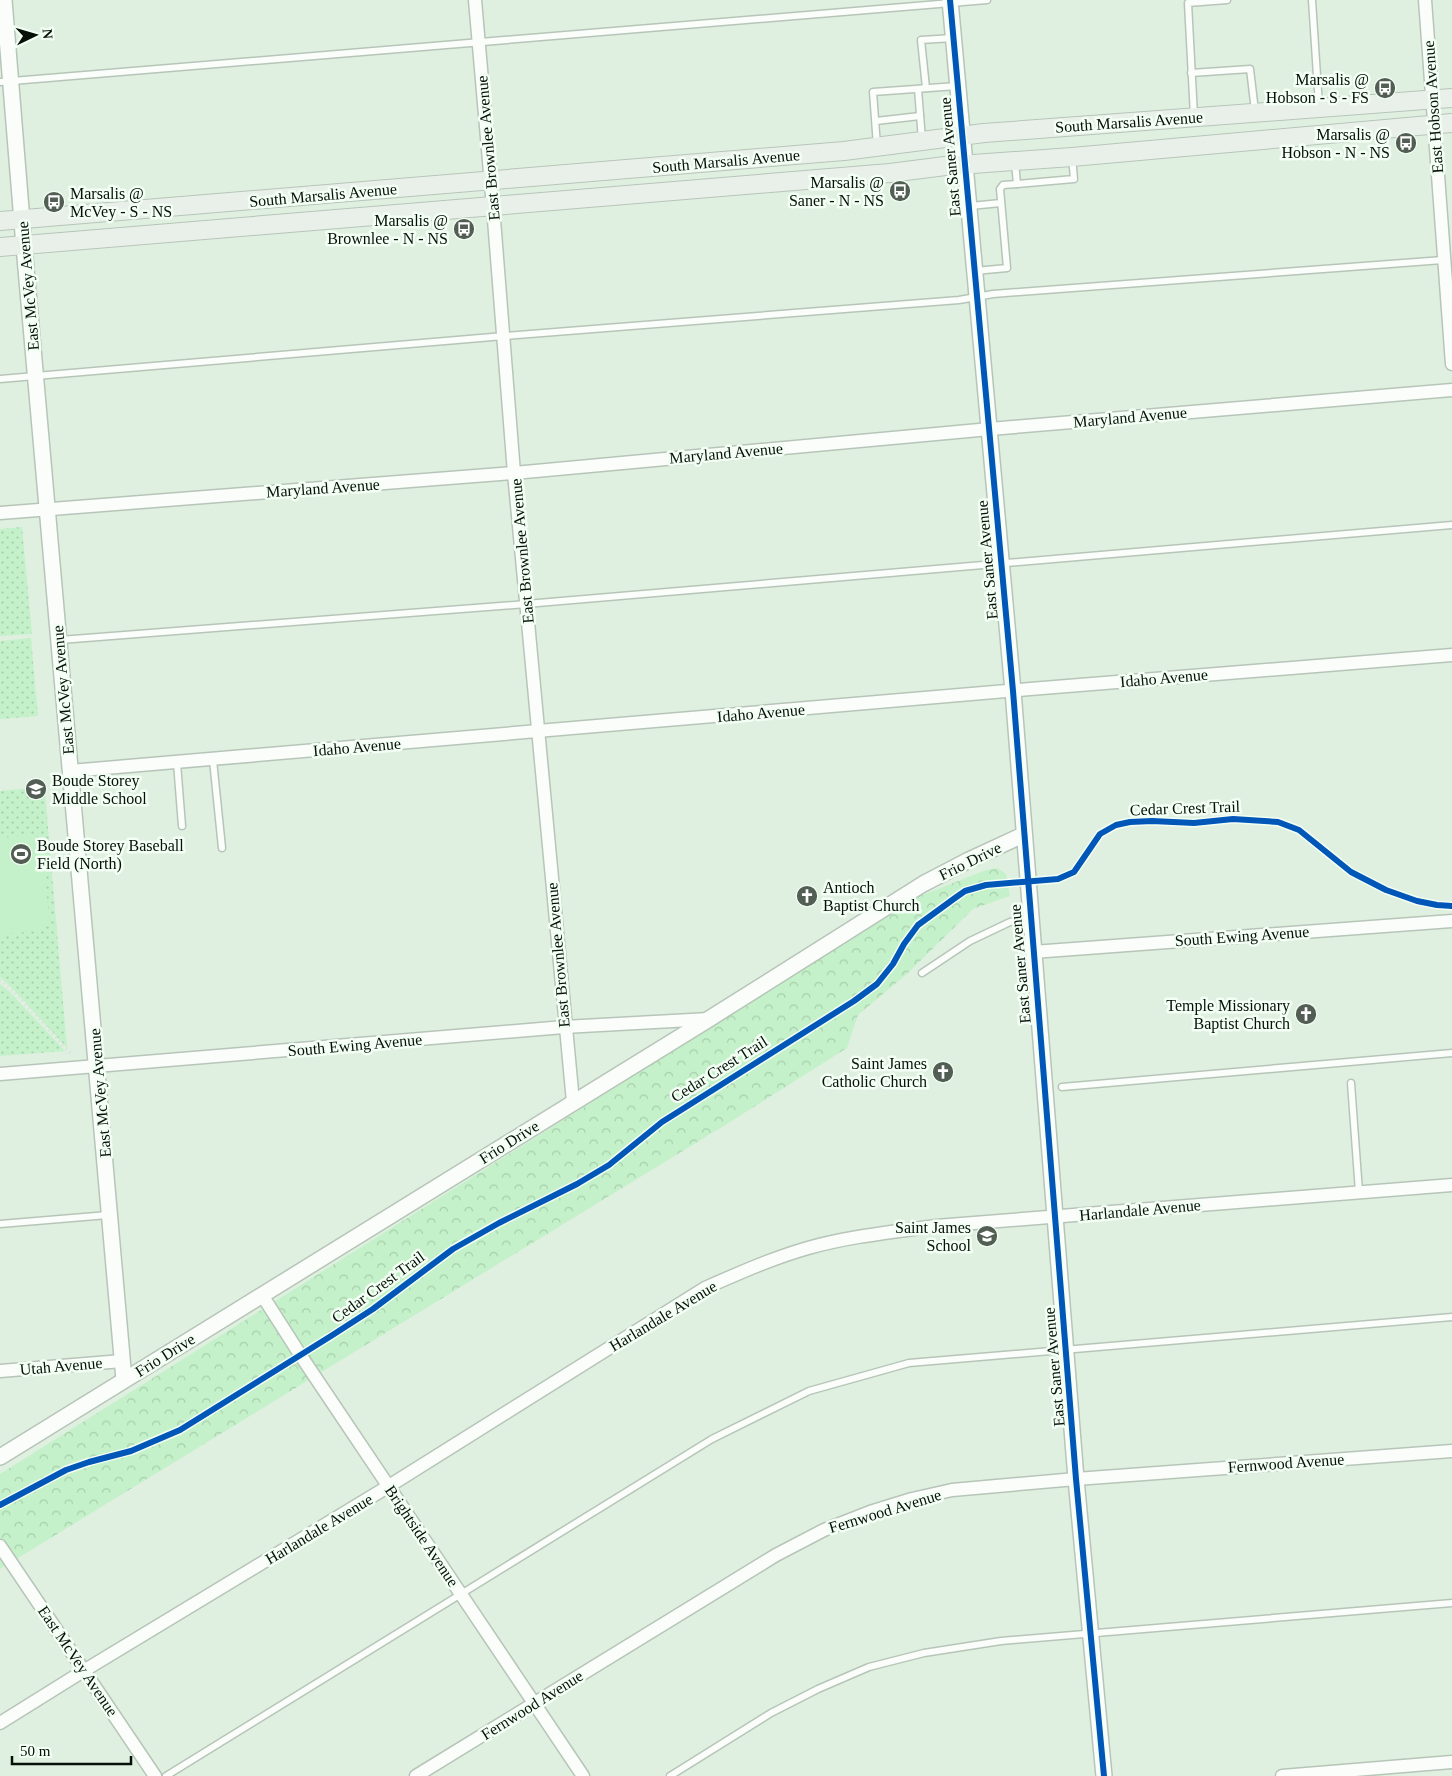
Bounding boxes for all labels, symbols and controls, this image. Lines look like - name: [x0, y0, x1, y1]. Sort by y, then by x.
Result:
- north arrow: [10, 10, 60, 60]
- text: N: [40, 28, 55, 40]
- street label: East Hobson Avenue: [1420, 40, 1446, 174]
- place label: Marsalis @ Hobson - S - FS: [1266, 71, 1369, 106]
- street label: East Brownlee Avenue: [473, 75, 503, 221]
- bus stop icon: Marsalis @ Hobson - S - FS: [1373, 76, 1397, 100]
- street label: East Saner Avenue: [936, 97, 964, 217]
- street label: South Marsalis Avenue: [1055, 108, 1203, 136]
- place label: Marsalis @ Hobson - N - NS: [1282, 126, 1390, 161]
- bus stop icon: Marsalis @ Hobson - N - NS: [1394, 131, 1418, 155]
- street label: South Marsalis Avenue: [651, 146, 801, 176]
- place label: Marsalis @ Saner - N - NS: [789, 174, 884, 209]
- bus stop icon: Marsalis @ Saner - N - NS: [888, 179, 912, 203]
- street label: South Marsalis Avenue: [248, 180, 398, 210]
- place label: Marsalis @ McVey - S - NS: [70, 185, 172, 221]
- bus stop icon: Marsalis @ McVey - S - NS: [42, 190, 66, 214]
- place label: Marsalis @ Brownlee - N - NS: [327, 212, 448, 247]
- bus stop icon: Marsalis @ Brownlee - N - NS: [452, 217, 476, 241]
- street label: East McVey Avenue: [14, 221, 43, 351]
- street label: Maryland Avenue: [1073, 404, 1188, 431]
- street label: Maryland Avenue: [669, 440, 784, 467]
- street label: Maryland Avenue: [266, 476, 380, 501]
- street label: East Brownlee Avenue: [507, 478, 537, 624]
- street label: East Saner Avenue: [973, 500, 1001, 620]
- street label: East McVey Avenue: [49, 625, 78, 755]
- street label: Idaho Avenue: [1119, 666, 1209, 690]
- street label: Idaho Avenue: [716, 701, 806, 725]
- street label: Idaho Avenue: [312, 735, 402, 759]
- place label: Boude Storey Middle School: [52, 772, 147, 807]
- school or university icon: Boude Storey Middle School: [24, 777, 48, 801]
- street label: Cedar Crest Trail: [1130, 798, 1241, 818]
- place label: Boude Storey Baseball Field (North): [37, 837, 184, 873]
- street label: Frio Drive: [936, 839, 1004, 883]
- sports icon: Boude Storey Baseball Field (North): [9, 842, 33, 866]
- place label: Antioch Baptist Church: [823, 879, 919, 915]
- street label: East Brownlee Avenue: [543, 882, 573, 1028]
- church icon: Antioch Baptist Church: [795, 884, 819, 908]
- street label: East Saner Avenue: [1006, 904, 1034, 1024]
- street label: South Ewing Avenue: [1174, 923, 1310, 950]
- place label: Temple Missionary Baptist Church: [1166, 997, 1290, 1033]
- church icon: Temple Missionary Baptist Church: [1294, 1002, 1318, 1026]
- street label: East McVey Avenue: [86, 1028, 115, 1158]
- street label: South Ewing Avenue: [287, 1031, 423, 1060]
- street label: Cedar Crest Trail: [668, 1032, 771, 1105]
- place label: Saint James Catholic Church: [822, 1055, 927, 1090]
- church icon: Saint James Catholic Church: [931, 1060, 955, 1084]
- street label: Frio Drive: [476, 1117, 542, 1167]
- street label: Harlandale Avenue: [1079, 1196, 1201, 1224]
- place label: Saint James School: [895, 1219, 972, 1254]
- school or university icon: Saint James School: [975, 1224, 999, 1248]
- street label: Cedar Crest Trail: [328, 1247, 428, 1326]
- street label: Harlandale Avenue: [606, 1277, 720, 1355]
- street label: East Saner Avenue: [1040, 1307, 1068, 1427]
- street label: Frio Drive: [132, 1330, 198, 1380]
- street label: Utah Avenue: [19, 1354, 103, 1378]
- street label: Fernwood Avenue: [1227, 1450, 1345, 1476]
- street label: Brightside Avenue: [381, 1482, 462, 1590]
- street label: Fernwood Avenue: [827, 1486, 943, 1536]
- street label: Harlandale Avenue: [262, 1490, 376, 1568]
- street label: East McVey Avenue: [34, 1603, 121, 1720]
- street label: Fernwood Avenue: [478, 1667, 586, 1743]
- scale bar: [12, 1734, 131, 1766]
- text: 50 m: [20, 1743, 51, 1759]

